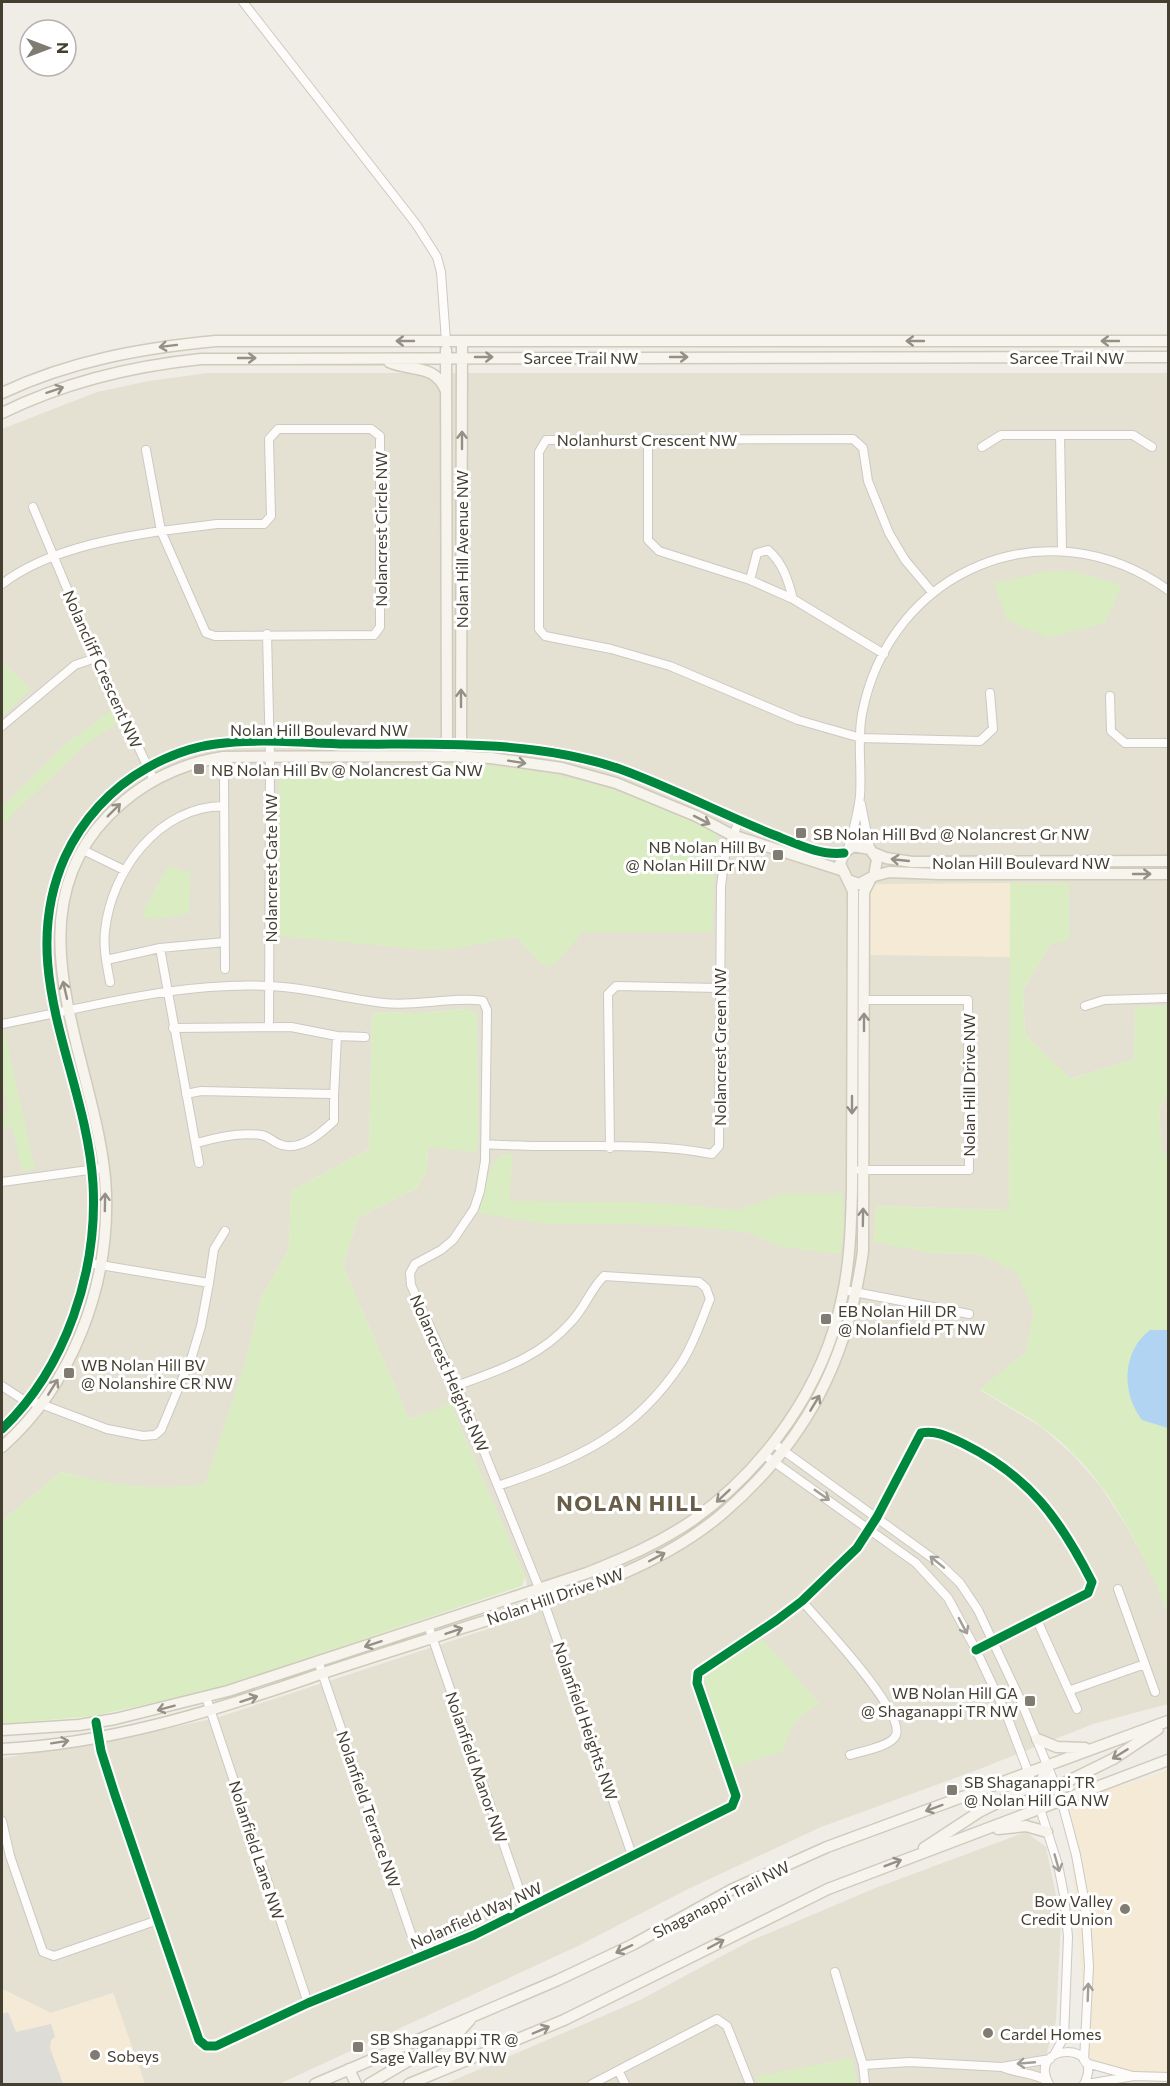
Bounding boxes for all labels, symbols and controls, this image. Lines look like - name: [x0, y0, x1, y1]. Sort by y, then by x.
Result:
- north arrow: [18, 18, 78, 78]
- text: N: [54, 42, 73, 54]
- one-way arrow: [396, 335, 416, 347]
- one-way arrow: [906, 335, 926, 347]
- one-way arrow: [1101, 335, 1121, 347]
- one-way arrow: [159, 340, 179, 351]
- street label: Sarcee Trail NW: [524, 348, 638, 367]
- street label: Sarcee Trail NW: [1010, 348, 1124, 367]
- one-way arrow: [473, 351, 493, 363]
- one-way arrow: [668, 351, 688, 363]
- one-way arrow: [236, 352, 256, 364]
- one-way arrow: [45, 384, 64, 395]
- street label: Nolanhurst Crescent NW: [557, 430, 737, 449]
- one-way arrow: [456, 431, 468, 451]
- street label: Nolancrest Circle NW: [371, 451, 390, 607]
- street label: Nolan Hill Avenue NW: [452, 470, 471, 628]
- street label: Nolancliff Crescent NW: [60, 587, 146, 751]
- one-way arrow: [455, 689, 467, 709]
- street label: Nolan Hill Boulevard NW: [230, 720, 408, 739]
- one-way arrow: [507, 756, 526, 767]
- place label: NB Nolan Hill Bv @ Nolancrest Ga NW: [211, 760, 483, 779]
- marker: NB Nolan Hill Bv @ Nolancrest Ga NW: [192, 762, 206, 776]
- street label: Nolancrest Gate NW: [261, 794, 280, 942]
- one-way arrow: [106, 803, 121, 818]
- one-way arrow: [693, 814, 711, 826]
- place label: SB Nolan Hill Bvd @ Nolancrest Gr NW: [813, 824, 1089, 843]
- marker: SB Nolan Hill Bvd @ Nolancrest Gr NW: [794, 826, 808, 840]
- place label: NB Nolan Hill Bv @ Nolan Hill Dr NW: [626, 837, 766, 874]
- marker: NB Nolan Hill Bv @ Nolan Hill Dr NW: [771, 848, 785, 862]
- street label: Nolan Hill Boulevard NW: [932, 853, 1110, 872]
- one-way arrow: [891, 854, 911, 865]
- one-way arrow: [1131, 868, 1151, 880]
- street label: Nolancrest Green NW: [710, 968, 729, 1126]
- one-way arrow: [59, 981, 70, 1000]
- one-way arrow: [858, 1012, 870, 1032]
- street label: Nolan Hill Drive NW: [959, 1013, 978, 1157]
- one-way arrow: [846, 1095, 858, 1115]
- one-way arrow: [100, 1192, 111, 1212]
- one-way arrow: [857, 1207, 869, 1227]
- street label: Nolancrest Heights NW: [407, 1291, 493, 1455]
- place label: EB Nolan Hill DR @ Nolanfield PT NW: [838, 1301, 985, 1338]
- marker: EB Nolan Hill DR @ Nolanfield PT NW: [819, 1312, 833, 1326]
- place label: WB Nolan Hill BV @ Nolanshire CR NW: [81, 1355, 233, 1392]
- marker: WB Nolan Hill BV @ Nolanshire CR NW: [62, 1366, 76, 1380]
- one-way arrow: [47, 1379, 59, 1396]
- one-way arrow: [809, 1395, 821, 1412]
- district label: NOLAN HILL: [556, 1489, 704, 1516]
- one-way arrow: [715, 1489, 730, 1503]
- one-way arrow: [813, 1489, 830, 1501]
- one-way arrow: [648, 1551, 665, 1563]
- one-way arrow: [929, 1555, 945, 1568]
- street label: Nolan Hill Drive NW: [484, 1564, 626, 1628]
- one-way arrow: [958, 1616, 969, 1634]
- one-way arrow: [444, 1624, 463, 1635]
- one-way arrow: [364, 1639, 383, 1650]
- street label: Nolanfield Heights NW: [550, 1639, 622, 1803]
- place label: WB Nolan Hill GA @ Shaganappi TR NW: [861, 1683, 1018, 1720]
- street label: Nolanfield Manor NW: [442, 1689, 512, 1845]
- one-way arrow: [240, 1693, 259, 1704]
- marker: WB Nolan Hill GA @ Shaganappi TR NW: [1023, 1694, 1037, 1708]
- one-way arrow: [157, 1702, 176, 1714]
- street label: Nolanfield Terrace NW: [333, 1728, 405, 1890]
- one-way arrow: [49, 1737, 69, 1748]
- one-way arrow: [1112, 1749, 1129, 1761]
- place label: SB Shaganappi TR @ Nolan Hill GA NW: [964, 1772, 1109, 1809]
- street label: Nolanfield Lane NW: [226, 1778, 288, 1922]
- marker: SB Shaganappi TR @ Nolan Hill GA NW: [945, 1783, 959, 1797]
- one-way arrow: [926, 1804, 944, 1815]
- one-way arrow: [1052, 1853, 1063, 1872]
- street label: Shaganappi Trail NW: [650, 1856, 792, 1942]
- one-way arrow: [883, 1857, 902, 1868]
- street label: Nolanfield Way NW: [407, 1877, 545, 1953]
- place label: Bow Valley Credit Union: [1021, 1891, 1113, 1928]
- marker: Bow Valley Credit Union: [1118, 1902, 1132, 1916]
- one-way arrow: [707, 1938, 724, 1950]
- one-way arrow: [615, 1944, 633, 1956]
- one-way arrow: [1082, 1983, 1093, 2003]
- one-way arrow: [531, 2024, 550, 2035]
- place label: Cardel Homes: [1000, 2024, 1101, 2043]
- marker: Cardel Homes: [981, 2026, 995, 2040]
- place label: SB Shaganappi TR @ Sage Valley BV NW: [370, 2029, 518, 2066]
- marker: SB Shaganappi TR @ Sage Valley BV NW: [351, 2040, 365, 2054]
- place label: Sobeys: [107, 2046, 159, 2065]
- marker: Sobeys: [88, 2048, 102, 2062]
- one-way arrow: [1017, 2058, 1037, 2069]

